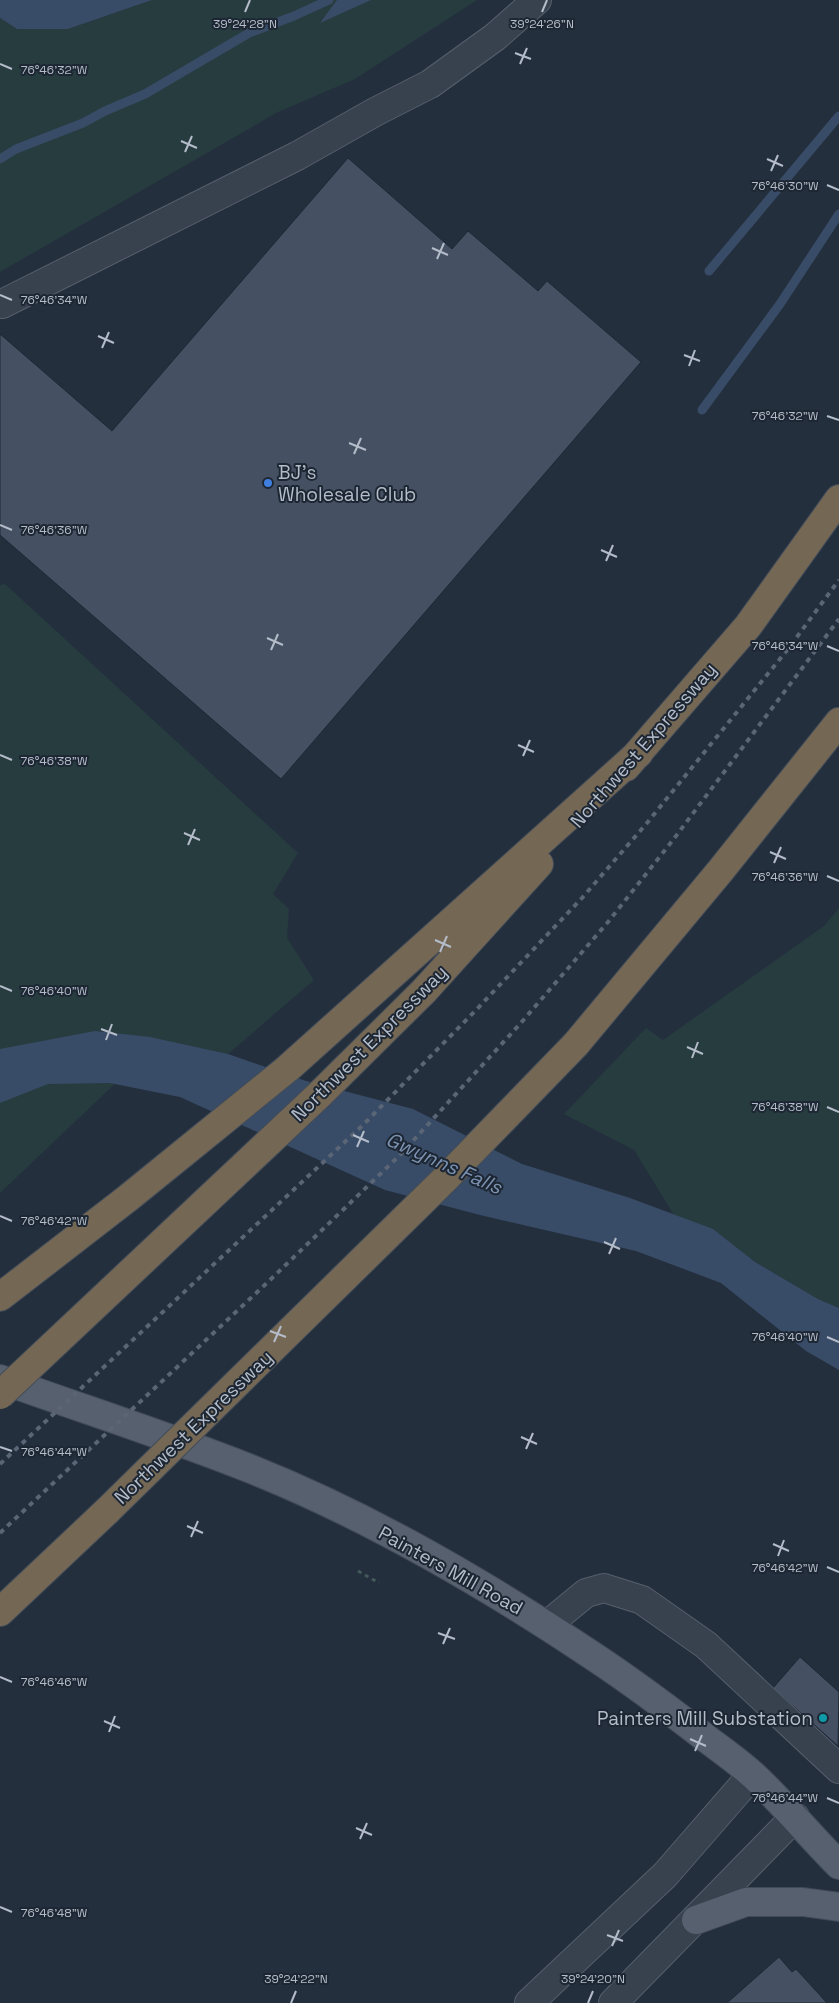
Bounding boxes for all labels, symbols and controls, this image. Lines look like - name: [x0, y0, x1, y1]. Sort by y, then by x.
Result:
- text: 39°24'28"N: [213, 16, 277, 32]
- text: 39°24'26"N: [510, 16, 574, 32]
- text: 76°46'32"W: [21, 62, 88, 78]
- text: 76°46'30"W: [752, 178, 819, 194]
- text: 76°46'34"W: [21, 292, 88, 308]
- text: 76°46'32"W: [752, 408, 819, 424]
- place label: BJ's Wholesale Club: [278, 460, 416, 507]
- marker: BJ's Wholesale Club: [262, 477, 274, 489]
- text: 76°46'36"W: [21, 522, 88, 538]
- text: 76°46'34"W: [752, 638, 819, 654]
- street label: Northwest Expressway: [565, 657, 722, 833]
- text: 76°46'38"W: [21, 753, 88, 769]
- text: 76°46'36"W: [752, 869, 819, 885]
- street label: Northwest Expressway: [286, 960, 453, 1127]
- text: 76°46'40"W: [21, 983, 88, 999]
- text: 76°46'38"W: [752, 1099, 819, 1115]
- water label: Gwynns Falls: [382, 1126, 507, 1201]
- text: 76°46'42"W: [21, 1213, 88, 1229]
- text: 76°46'40"W: [752, 1329, 819, 1345]
- street label: Northwest Expressway: [109, 1345, 278, 1510]
- text: 76°46'44"W: [21, 1444, 88, 1460]
- street label: Painters Mill Road: [374, 1520, 527, 1621]
- text: 76°46'42"W: [752, 1560, 819, 1576]
- text: 76°46'46"W: [21, 1674, 88, 1690]
- place label: Painters Mill Substation: [597, 1706, 813, 1731]
- marker: Painters Mill Substation: [817, 1712, 829, 1724]
- text: 76°46'44"W: [752, 1790, 819, 1806]
- text: 76°46'48"W: [21, 1905, 88, 1921]
- text: 39°24'22"N: [264, 1971, 328, 1987]
- text: 39°24'20"N: [561, 1971, 625, 1987]

